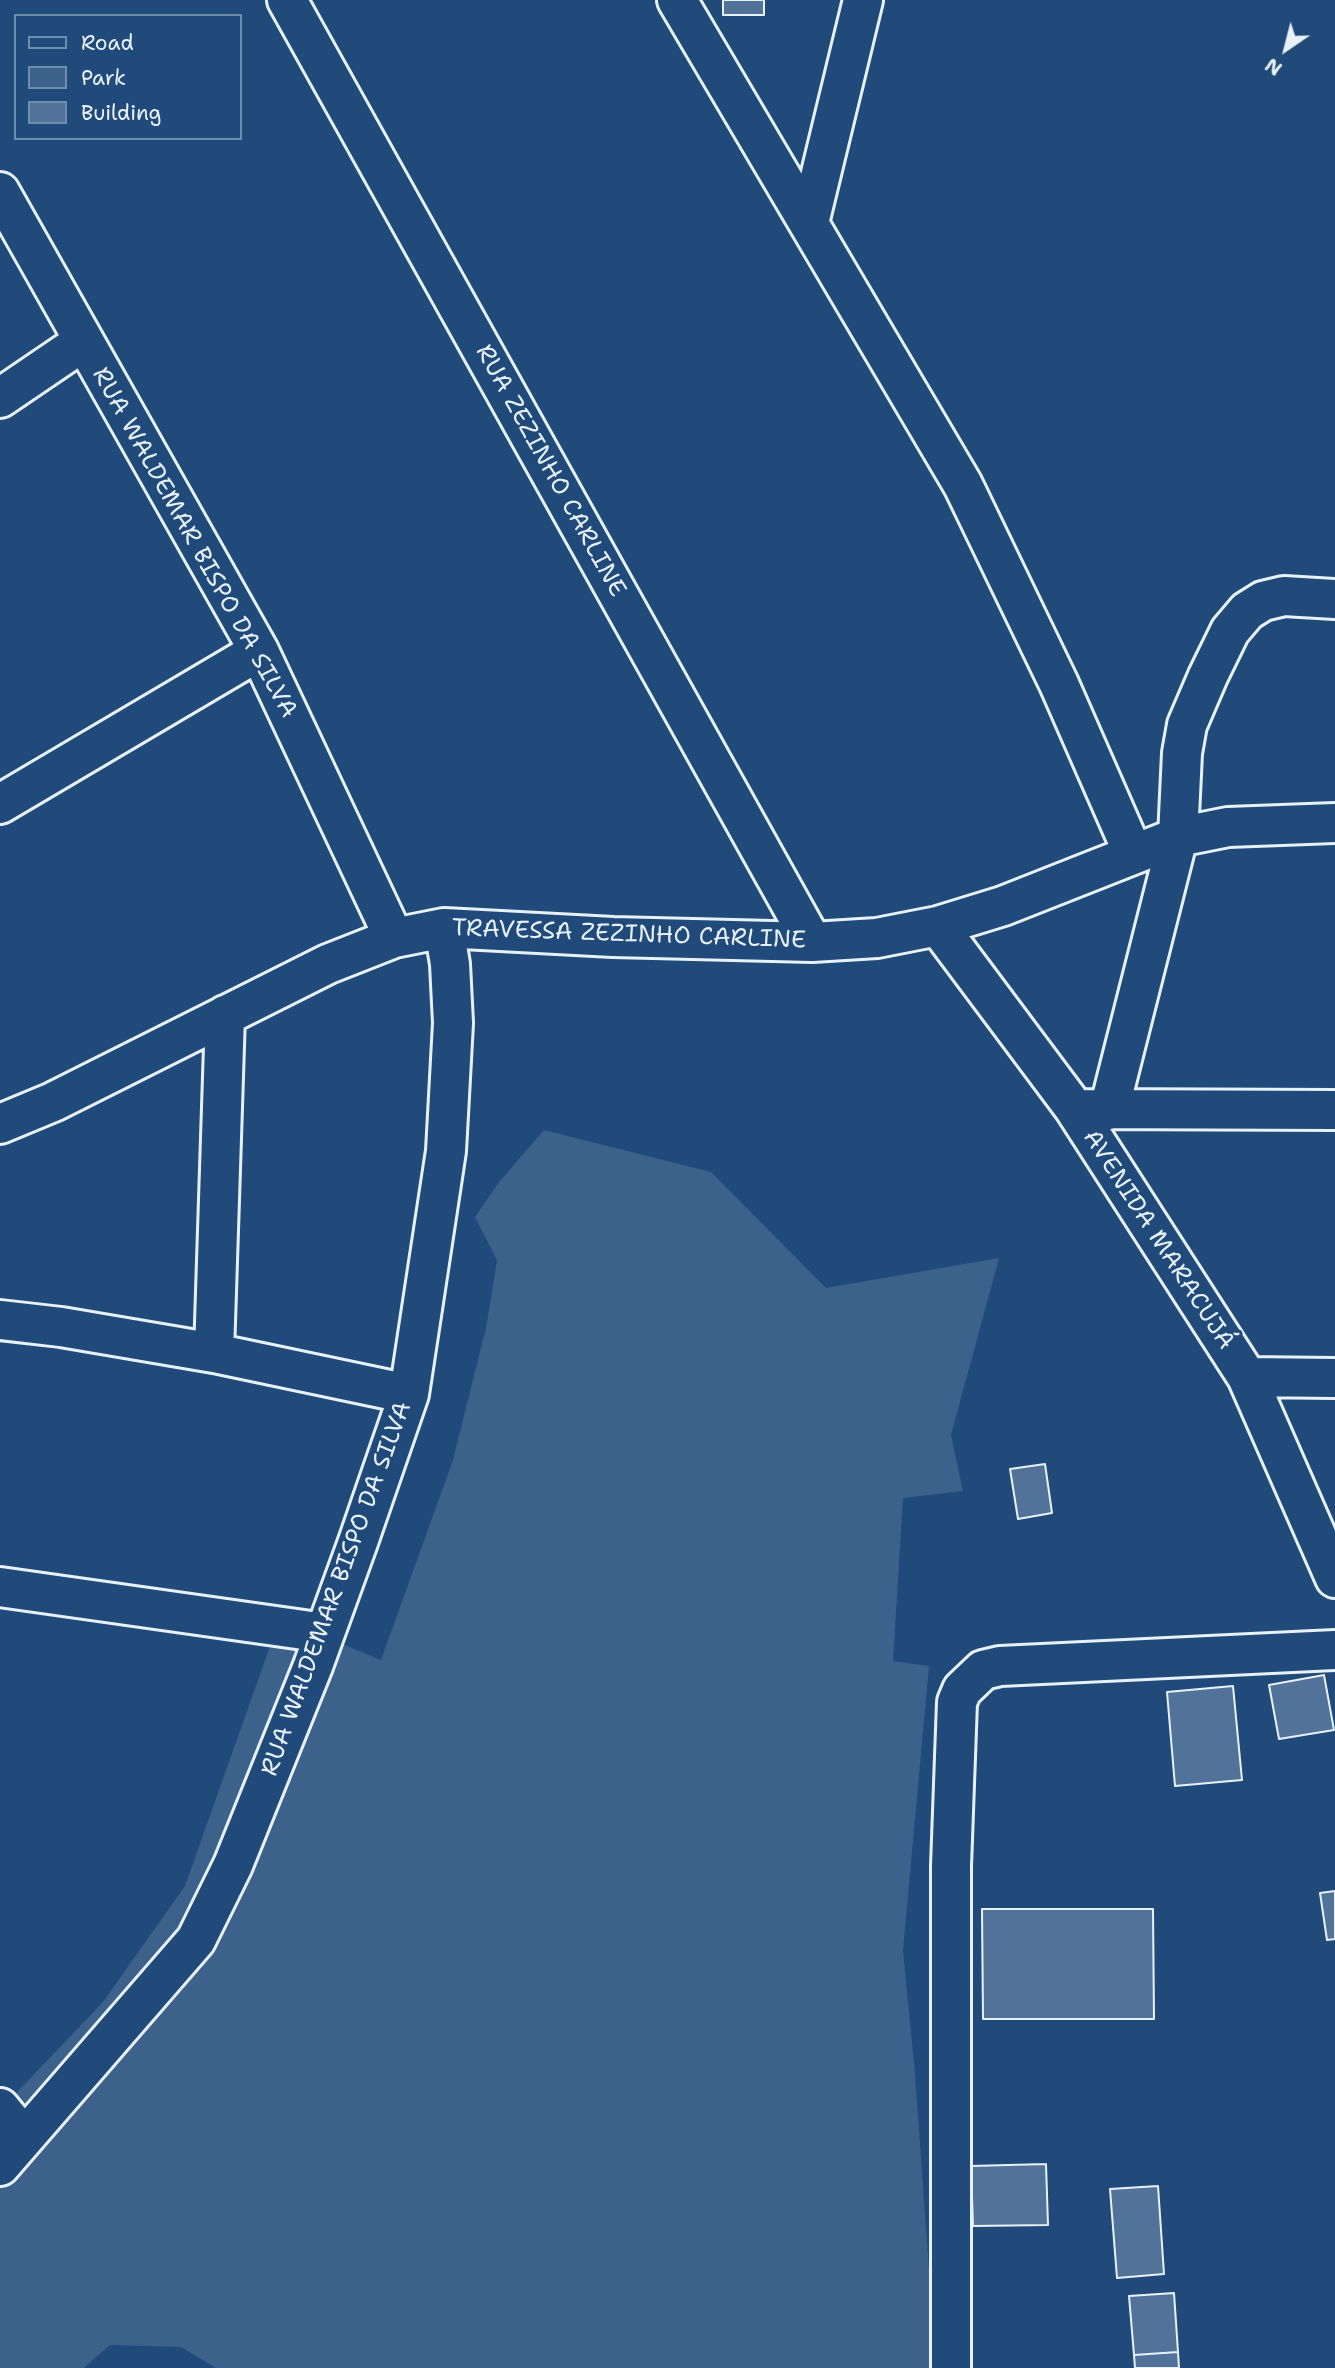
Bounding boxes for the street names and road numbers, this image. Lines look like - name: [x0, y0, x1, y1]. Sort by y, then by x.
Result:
- street label: RUA ZEZINHO CARLINE: [469, 340, 631, 602]
- street label: RUA WALDEMAR BISPO DA SILVA: [85, 363, 303, 723]
- street label: TRAVESSA ZEZINHO CARLINE: [451, 914, 807, 956]
- street label: AVENIDA MARACUJÁ: [1076, 1125, 1240, 1355]
- street label: RUA WALDEMAR BISPO DA SILVA: [256, 1398, 418, 1780]

